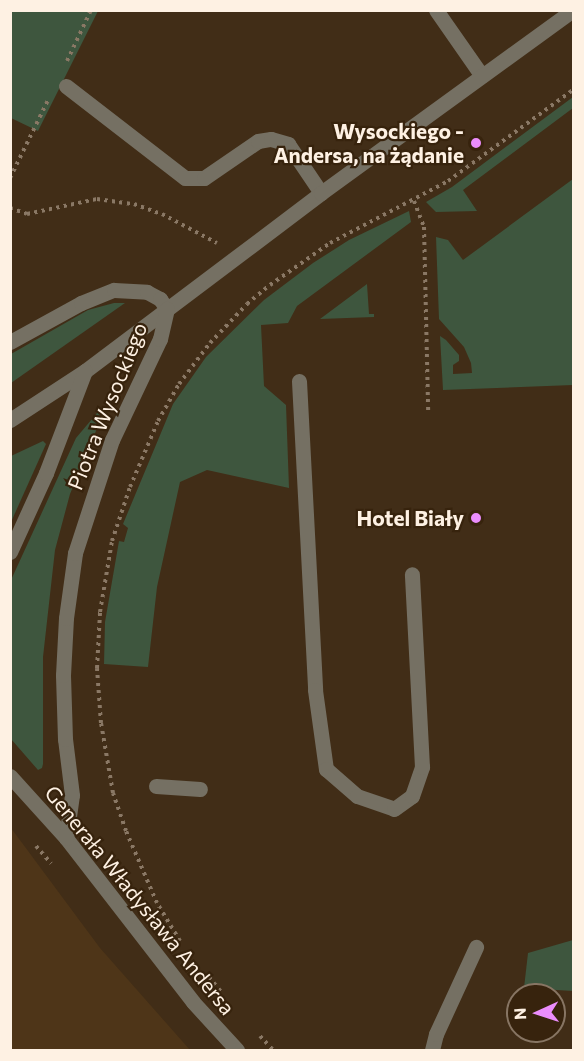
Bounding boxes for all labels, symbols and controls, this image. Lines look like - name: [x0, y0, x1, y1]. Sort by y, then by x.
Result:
- place label: Wysockiego - Andersa, na żądanie: [273, 118, 464, 168]
- marker: Wysockiego - Andersa, na żądanie: [469, 136, 483, 150]
- street label: Piotra Wysockiego: [62, 319, 152, 493]
- place label: Hotel Biały: [356, 505, 464, 531]
- marker: Hotel Biały: [469, 511, 483, 525]
- street label: Generała Władysława Andersa: [40, 780, 240, 1020]
- north arrow: [506, 983, 566, 1043]
- text: N: [510, 1007, 529, 1020]

